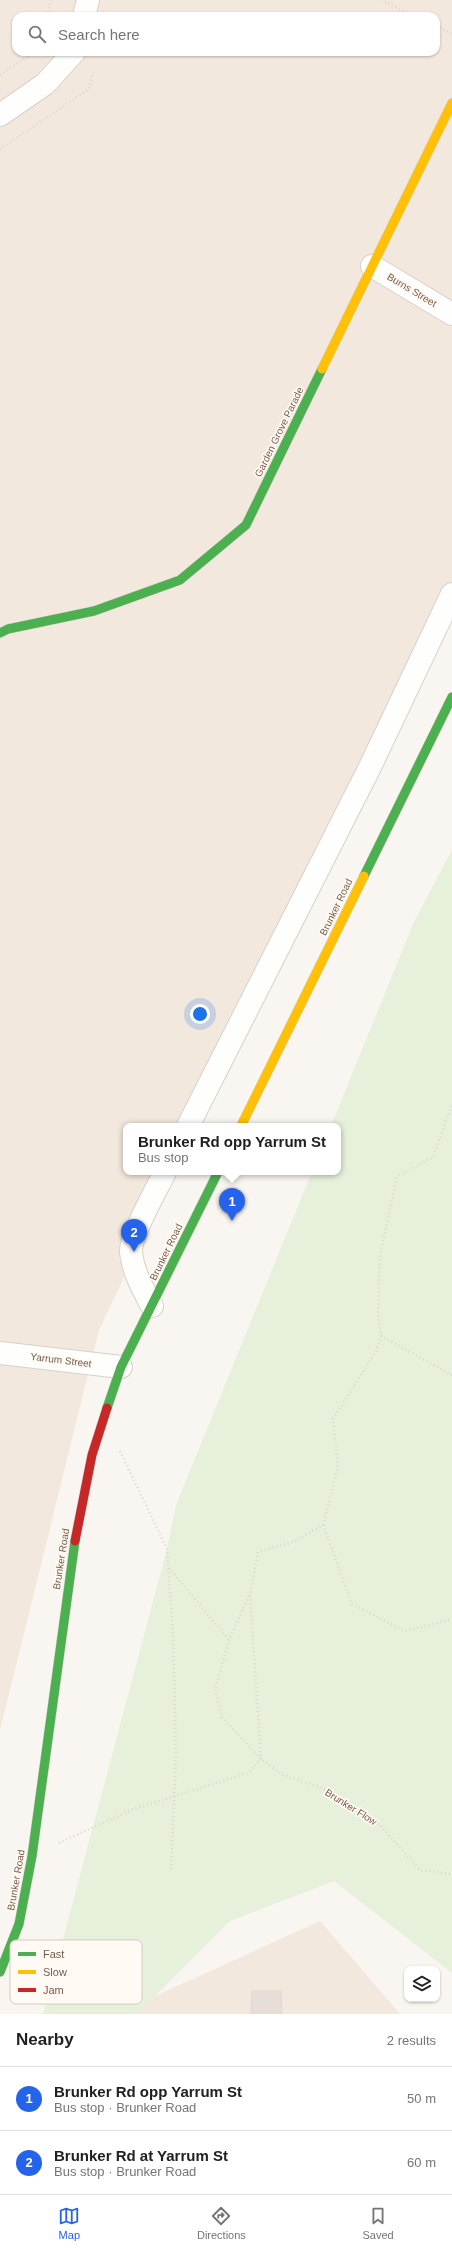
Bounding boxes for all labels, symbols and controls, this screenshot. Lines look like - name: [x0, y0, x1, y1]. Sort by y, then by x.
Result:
- search box: [12, 12, 440, 56]
- icon: search: [26, 23, 48, 45]
- text: Search here: [58, 26, 140, 43]
- street label: Burns Street: [385, 271, 439, 309]
- street label: Garden Grove Parade: [252, 385, 306, 479]
- street label: Brunker Road: [318, 877, 354, 937]
- your location: [190, 1004, 210, 1024]
- popup: [123, 1123, 341, 1175]
- text: Brunker Rd opp Yarrum St: [138, 1133, 326, 1150]
- text: Bus stop: [138, 1150, 189, 1165]
- pin: 1: [219, 1188, 245, 1221]
- pin: 2: [121, 1219, 147, 1252]
- street label: Brunker Road: [148, 1222, 184, 1282]
- street label: Yarrum Street: [30, 1351, 92, 1369]
- street label: Brunker Road: [51, 1528, 71, 1590]
- street label: Brunker Flow: [323, 1787, 380, 1828]
- street label: Brunker Road: [5, 1849, 27, 1911]
- legend: [10, 1940, 142, 2004]
- text: Fast: [43, 1948, 64, 1960]
- text: Slow: [43, 1966, 67, 1978]
- map controls: [404, 1966, 440, 2002]
- button: layers: [404, 1966, 440, 2002]
- text: Jam: [43, 1984, 64, 1996]
- text: Nearby: [16, 2030, 74, 2049]
- text: 2 results: [387, 2033, 436, 2048]
- text: Brunker Rd opp Yarrum St: [54, 2083, 242, 2100]
- text: 1: [25, 2091, 33, 2106]
- text: 50 m: [407, 2091, 436, 2106]
- text: Bus stop · Brunker Road: [54, 2100, 196, 2115]
- text: Brunker Rd at Yarrum St: [54, 2147, 228, 2164]
- text: 2: [25, 2155, 33, 2170]
- text: 60 m: [407, 2155, 436, 2170]
- text: Bus stop · Brunker Road: [54, 2164, 196, 2179]
- tab: Map: [58, 2205, 80, 2241]
- tab: Directions: [197, 2205, 246, 2241]
- tab: Saved: [362, 2205, 394, 2241]

